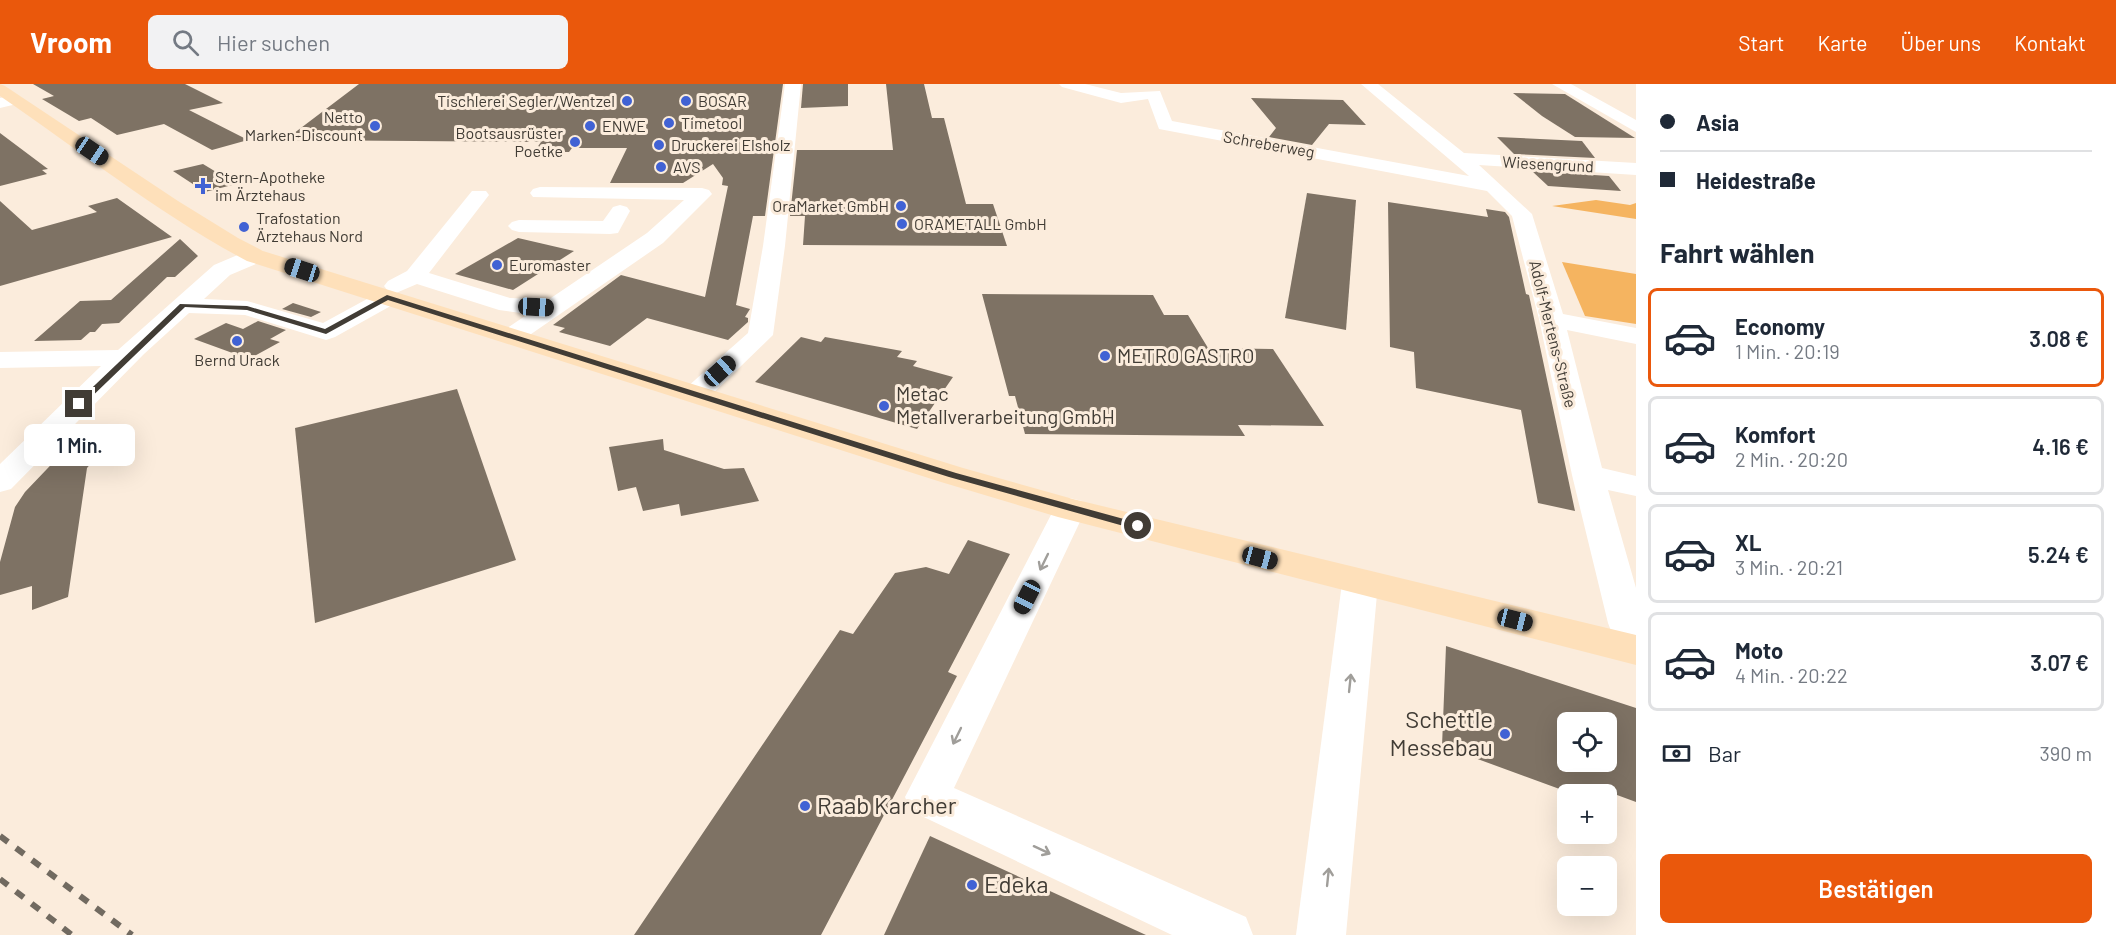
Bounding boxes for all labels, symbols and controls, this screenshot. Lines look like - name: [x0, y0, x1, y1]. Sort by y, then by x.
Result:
- search box: [148, 15, 568, 69]
- text: Vroom: [30, 25, 112, 59]
- icon: search: [169, 26, 202, 59]
- text: Hier suchen: [217, 29, 330, 55]
- text: Start: [1738, 30, 1785, 55]
- text: Karte: [1818, 30, 1868, 55]
- text: Über uns: [1901, 30, 1981, 55]
- text: Kontakt: [2014, 30, 2086, 55]
- place label: Tischlerei Segler/Wentzel: [437, 91, 615, 110]
- place label: BOSAR: [698, 91, 747, 110]
- marker: Tischlerei Segler/Wentzel: [620, 94, 634, 108]
- marker: BOSAR: [679, 94, 693, 108]
- place label: Netto Marken-Discount: [245, 107, 363, 144]
- text: Asia: [1696, 109, 1739, 135]
- place label: Timetool: [681, 113, 742, 132]
- place label: ENWE: [602, 116, 646, 135]
- marker: Timetool: [662, 116, 676, 130]
- marker: Netto Marken-Discount: [368, 119, 382, 133]
- marker: ENWE: [583, 119, 597, 133]
- place label: Bootsausrüster Poetke: [456, 123, 563, 160]
- street label: Schreberweg: [1222, 126, 1316, 161]
- car: [72, 133, 112, 169]
- marker: Bootsausrüster Poetke: [568, 135, 582, 149]
- place label: Druckerei Elsholz: [671, 135, 791, 154]
- marker: Druckerei Elsholz: [652, 138, 666, 152]
- street label: Wiesengrund: [1502, 152, 1594, 175]
- place label: AVS: [673, 157, 701, 176]
- marker: AVS: [654, 160, 668, 174]
- place label: Stern-Apotheke im Ärztehaus: [215, 167, 325, 204]
- text: Heidestraße: [1696, 167, 1816, 193]
- marker: Stern-Apotheke im Ärztehaus: [196, 179, 210, 193]
- place label: OraMarket GmbH: [772, 196, 889, 215]
- marker: OraMarket GmbH: [894, 199, 908, 213]
- place label: Trafostation Ärztehaus Nord: [256, 208, 363, 245]
- place label: ORAMETALL GmbH: [914, 214, 1047, 233]
- marker: ORAMETALL GmbH: [895, 217, 909, 231]
- marker: Trafostation Ärztehaus Nord: [237, 220, 251, 234]
- text: Fahrt wählen: [1660, 236, 1815, 268]
- place label: Euromaster: [509, 255, 591, 274]
- car: [282, 256, 322, 284]
- marker: Euromaster: [490, 258, 504, 272]
- street label: Adolf-Mertens-Straße: [1526, 258, 1581, 410]
- car: [518, 297, 554, 317]
- icon: car: [1663, 311, 1717, 365]
- text: Economy: [1735, 313, 1825, 339]
- text: 3.08 €: [2029, 325, 2089, 351]
- marker: Bernd Urack: [230, 334, 244, 348]
- text: 1 Min. · 20:19: [1735, 339, 1840, 363]
- place label: METRO GASTRO: [1117, 343, 1254, 367]
- marker: METRO GASTRO: [1098, 349, 1112, 363]
- place label: Bernd Urack: [194, 350, 280, 369]
- car: [701, 352, 739, 390]
- place label: Metac Metallverarbeitung GmbH: [896, 381, 1115, 428]
- route end: [65, 390, 92, 417]
- marker: Metac Metallverarbeitung GmbH: [877, 399, 891, 413]
- icon: car: [1663, 419, 1717, 473]
- text: Komfort: [1735, 421, 1816, 447]
- callout: 1 Min.: [23, 425, 134, 467]
- text: 1 Min.: [56, 433, 103, 457]
- text: 4.16 €: [2032, 433, 2089, 459]
- text: 2 Min. · 20:20: [1735, 447, 1848, 471]
- route start: [1124, 512, 1151, 539]
- icon: car: [1663, 527, 1717, 581]
- text: XL: [1735, 529, 1761, 555]
- text: 5.24 €: [2028, 541, 2089, 567]
- car: [1240, 545, 1280, 571]
- one-way arrow: [1038, 552, 1050, 570]
- text: 3 Min. · 20:21: [1735, 555, 1843, 579]
- car: [1011, 577, 1043, 617]
- car: [1495, 607, 1535, 633]
- icon: car: [1663, 635, 1717, 689]
- text: Moto: [1735, 637, 1783, 663]
- text: 3.07 €: [2030, 649, 2089, 675]
- text: 4 Min. · 20:22: [1735, 663, 1848, 687]
- one-way arrow: [1344, 674, 1355, 694]
- place label: Schettle Messebau: [1390, 704, 1493, 761]
- map controls: [1557, 712, 1617, 916]
- button: locate: [1557, 712, 1617, 772]
- one-way arrow: [951, 727, 963, 745]
- marker: Schettle Messebau: [1498, 727, 1512, 741]
- icon: cash: [1660, 737, 1693, 770]
- text: Bar: [1708, 740, 1741, 766]
- text: 390 m: [2039, 741, 2092, 765]
- button: +: [1557, 784, 1617, 844]
- place label: Raab Karcher: [817, 790, 957, 819]
- marker: Raab Karcher: [798, 799, 812, 813]
- one-way arrow: [1033, 845, 1051, 856]
- button: Bestätigen: [1660, 854, 2092, 923]
- button: −: [1557, 856, 1617, 916]
- one-way arrow: [1323, 867, 1334, 887]
- place label: Edeka: [984, 869, 1049, 898]
- marker: Edeka: [965, 878, 979, 892]

